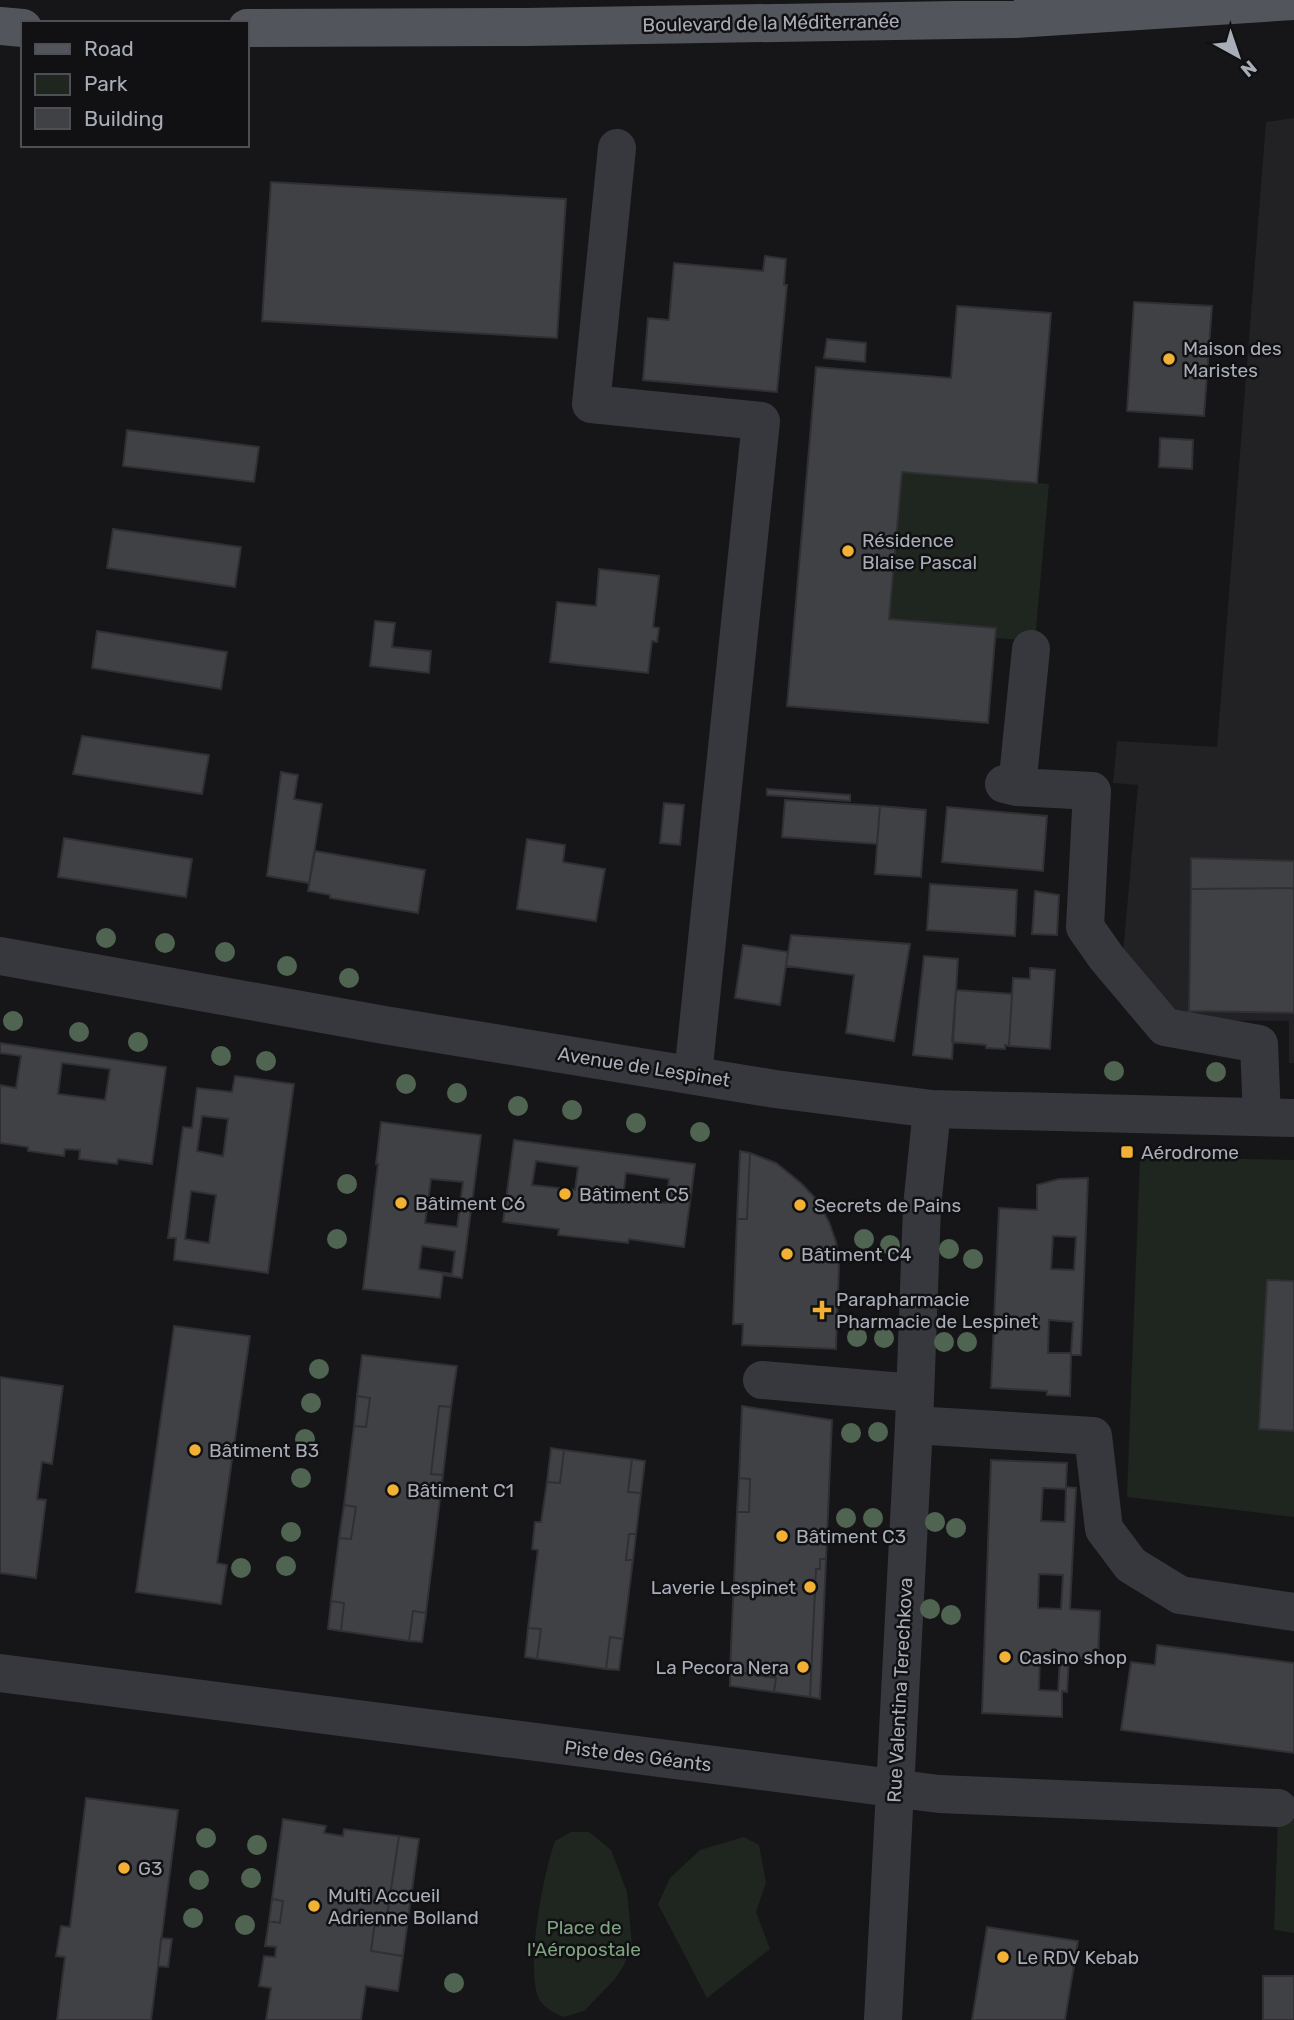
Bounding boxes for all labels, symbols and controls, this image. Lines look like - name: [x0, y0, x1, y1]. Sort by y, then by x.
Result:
- street label: Boulevard de la Méditerranée: [642, 9, 900, 37]
- legend: [21, 21, 248, 147]
- north arrow: [1203, 21, 1273, 91]
- text: Road: [84, 36, 134, 61]
- text: N: [1236, 55, 1261, 82]
- text: Park: [84, 71, 128, 96]
- text: Building: [84, 106, 164, 131]
- place label: Maison des Maristes: [1183, 337, 1282, 382]
- marker: Maison des Maristes: [1161, 351, 1177, 367]
- place label: Résidence Blaise Pascal: [862, 529, 977, 574]
- marker: Résidence Blaise Pascal: [840, 543, 856, 559]
- street label: Avenue de Lespinet: [556, 1042, 732, 1092]
- place label: Aérodrome: [1141, 1141, 1239, 1164]
- marker: Aérodrome: [1119, 1144, 1135, 1160]
- place label: Bâtiment C5: [579, 1183, 689, 1206]
- marker: Bâtiment C5: [557, 1186, 573, 1202]
- place label: Bâtiment C6: [415, 1192, 525, 1215]
- place label: Secrets de Pains: [814, 1194, 961, 1217]
- marker: Bâtiment C6: [393, 1195, 409, 1211]
- marker: Secrets de Pains: [792, 1197, 808, 1213]
- place label: Bâtiment C4: [801, 1243, 912, 1266]
- marker: Bâtiment C4: [779, 1246, 795, 1262]
- place label: Parapharmacie Pharmacie de Lespinet: [836, 1288, 1039, 1333]
- marker: Parapharmacie Pharmacie de Lespinet: [814, 1302, 830, 1318]
- place label: Bâtiment B3: [209, 1439, 319, 1462]
- marker: Bâtiment B3: [187, 1442, 203, 1458]
- place label: Bâtiment C1: [407, 1479, 514, 1502]
- marker: Bâtiment C1: [385, 1482, 401, 1498]
- place label: Bâtiment C3: [796, 1525, 906, 1548]
- marker: Bâtiment C3: [774, 1528, 790, 1544]
- place label: Laverie Lespinet: [651, 1576, 797, 1599]
- street label: Rue Valentina Terechkova: [883, 1577, 917, 1803]
- marker: Laverie Lespinet: [802, 1579, 818, 1595]
- place label: Casino shop: [1019, 1646, 1127, 1669]
- marker: Casino shop: [997, 1649, 1013, 1665]
- place label: La Pecora Nera: [655, 1656, 789, 1679]
- marker: La Pecora Nera: [795, 1659, 811, 1675]
- street label: Piste des Géants: [563, 1736, 713, 1776]
- place label: G3: [138, 1857, 162, 1880]
- marker: G3: [116, 1860, 132, 1876]
- place label: Multi Accueil Adrienne Bolland: [328, 1884, 479, 1929]
- marker: Multi Accueil Adrienne Bolland: [306, 1898, 322, 1914]
- park label: Place de l'Aéropostale: [527, 1916, 641, 1961]
- place label: Le RDV Kebab: [1017, 1946, 1139, 1969]
- marker: Le RDV Kebab: [995, 1949, 1011, 1965]

